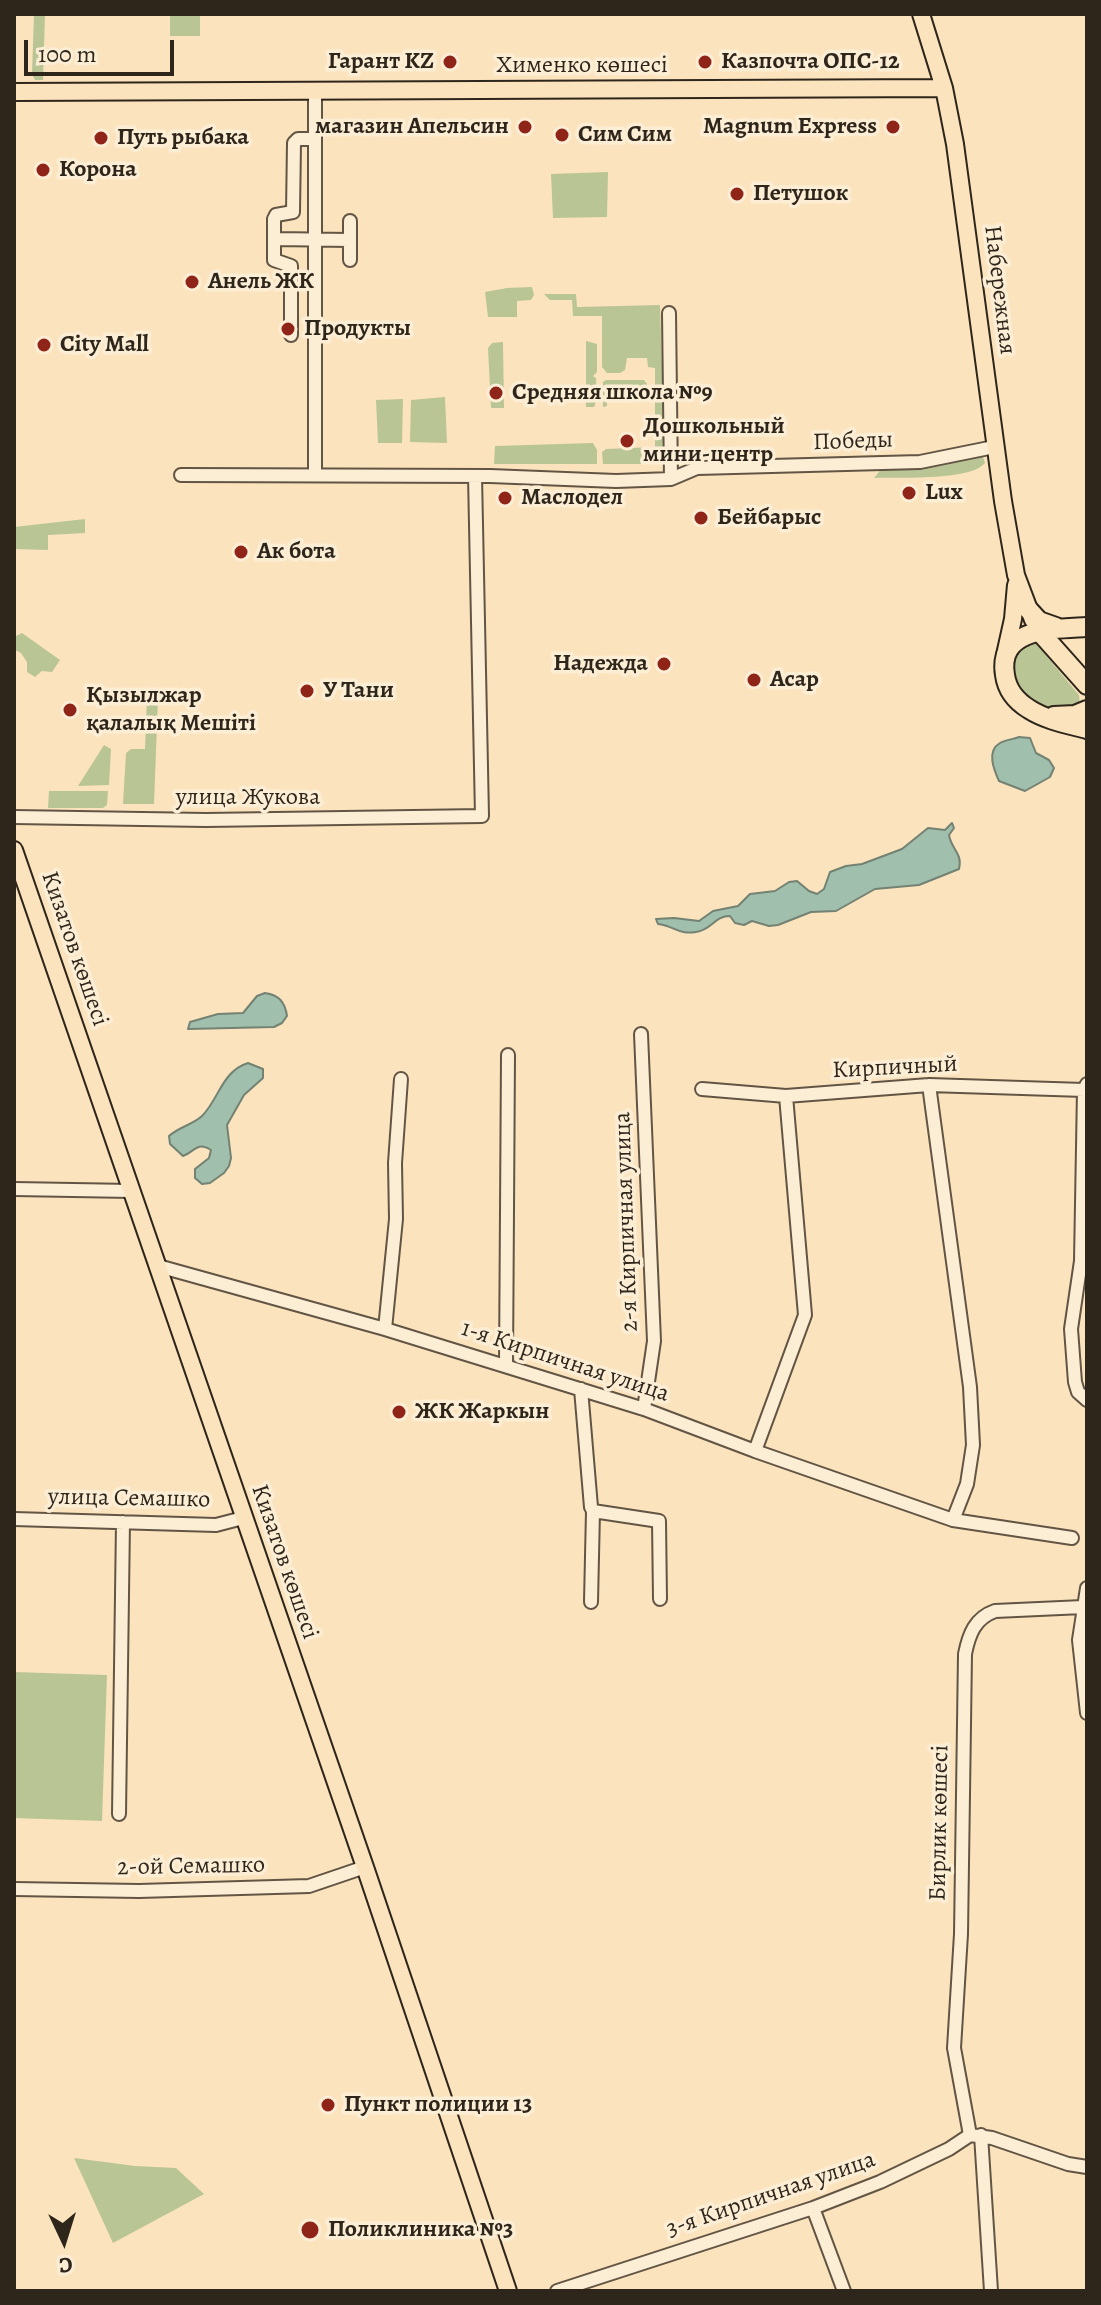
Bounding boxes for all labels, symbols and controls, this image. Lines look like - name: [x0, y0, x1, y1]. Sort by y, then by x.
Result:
- scale bar: [28, 24, 178, 74]
- text: 100 m: [38, 38, 97, 70]
- place label: Гарант KZ: [328, 48, 434, 76]
- place label: Казпочта ОПС-12: [721, 48, 900, 76]
- street label: Хименко көшесі: [496, 52, 668, 80]
- marker: Гарант KZ: [441, 53, 459, 71]
- marker: Казпочта ОПС-12: [696, 53, 714, 71]
- place label: магазин Апельсин: [315, 113, 509, 141]
- place label: Magnum Express: [703, 113, 877, 141]
- marker: магазин Апельсин: [516, 118, 534, 136]
- marker: Magnum Express: [884, 118, 902, 136]
- place label: Сим Сим: [578, 121, 672, 149]
- place label: Путь рыбака: [117, 124, 249, 152]
- marker: Сим Сим: [553, 126, 571, 144]
- marker: Путь рыбака: [92, 129, 110, 147]
- place label: Корона: [59, 156, 137, 184]
- marker: Корона: [34, 161, 52, 179]
- place label: Петушок: [753, 180, 849, 208]
- marker: Петушок: [728, 185, 746, 203]
- street label: Набережная: [977, 224, 1021, 356]
- place label: Анель ЖК: [208, 268, 314, 296]
- marker: Анель ЖК: [183, 273, 201, 291]
- place label: Продукты: [304, 315, 411, 343]
- marker: Продукты: [279, 320, 297, 338]
- place label: City Mall: [60, 331, 149, 359]
- marker: City Mall: [35, 336, 53, 354]
- place label: Средняя школа №9: [512, 379, 713, 407]
- marker: Средняя школа №9: [487, 384, 505, 402]
- place label: Дошкольный мини-центр: [643, 413, 785, 469]
- street label: Победы: [813, 426, 893, 458]
- marker: Дошкольный мини-центр: [618, 432, 636, 450]
- place label: Lux: [925, 479, 963, 507]
- place label: Маслодел: [521, 484, 623, 512]
- marker: Lux: [900, 484, 918, 502]
- marker: Маслодел: [496, 489, 514, 507]
- place label: Бейбарыс: [717, 504, 821, 532]
- marker: Бейбарыс: [692, 509, 710, 527]
- place label: Ак бота: [257, 538, 336, 566]
- marker: Ак бота: [232, 543, 250, 561]
- place label: Надежда: [553, 650, 648, 678]
- marker: Надежда: [655, 655, 673, 673]
- place label: Асар: [770, 666, 819, 694]
- marker: Асар: [745, 671, 763, 689]
- place label: У Тани: [323, 677, 394, 705]
- place label: Қызылжар қалалық Мешіті: [86, 682, 256, 738]
- marker: У Тани: [298, 682, 316, 700]
- marker: Қызылжар қалалық Мешіті: [61, 701, 79, 719]
- street label: улица Жукова: [176, 784, 320, 812]
- street label: Кизатов көшесі: [34, 868, 114, 1030]
- street label: Кирпичный: [832, 1050, 958, 1086]
- street label: 2-я Кирпичная улица: [609, 1111, 645, 1333]
- street label: 1-я Кирпичная улица: [457, 1315, 673, 1409]
- place label: ЖК Жаркын: [415, 1398, 549, 1426]
- marker: ЖК Жаркын: [390, 1403, 408, 1421]
- street label: Кизатов көшесі: [244, 1481, 324, 1643]
- street label: улица Семашко: [48, 1483, 210, 1515]
- street label: Бирлик көшесі: [924, 1745, 956, 1901]
- street label: 2-ой Семашко: [117, 1851, 265, 1883]
- place label: Пункт полиции 13: [344, 2091, 532, 2119]
- marker: Пункт полиции 13: [319, 2096, 337, 2114]
- street label: 3-я Кирпичная улица: [663, 2146, 879, 2244]
- north arrow: [24, 2201, 104, 2281]
- place label: Поликлиника №3: [328, 2216, 513, 2244]
- marker: Поликлиника №3: [299, 2219, 321, 2241]
- text: С: [58, 2250, 73, 2280]

